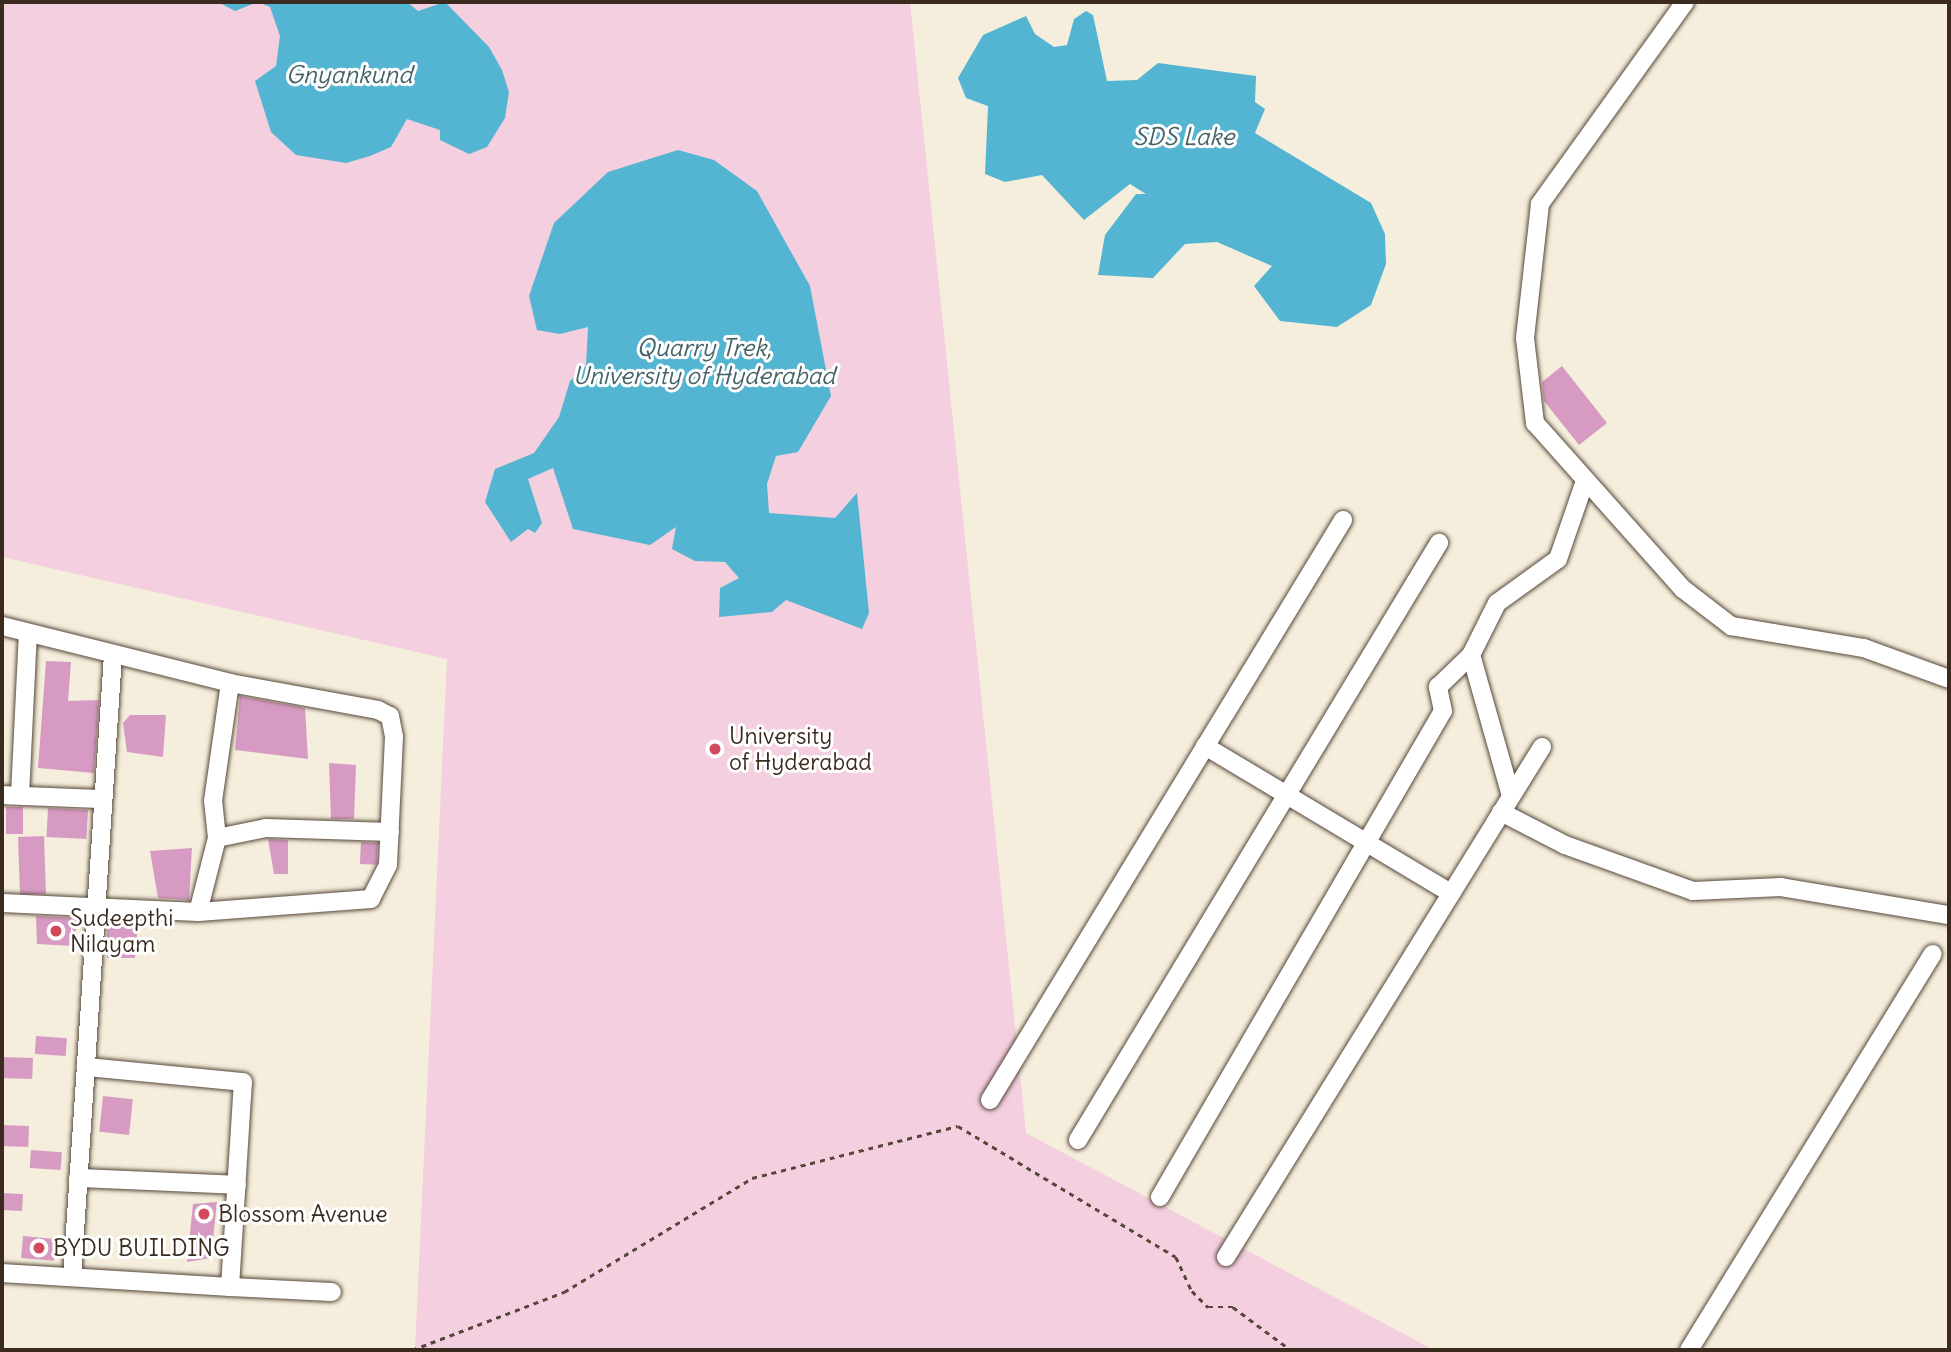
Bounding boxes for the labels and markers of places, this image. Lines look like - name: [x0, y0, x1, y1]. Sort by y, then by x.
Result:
- place label: University of Hyderabad: [729, 722, 872, 776]
- marker: University of Hyderabad: [707, 741, 723, 757]
- place label: Sudeepthi Nilayam: [70, 904, 173, 958]
- marker: Sudeepthi Nilayam: [48, 923, 64, 939]
- place label: Blossom Avenue: [218, 1200, 388, 1228]
- marker: Blossom Avenue: [196, 1206, 212, 1222]
- place label: BYDU BUILDING: [53, 1234, 230, 1262]
- marker: BYDU BUILDING: [31, 1240, 47, 1256]

